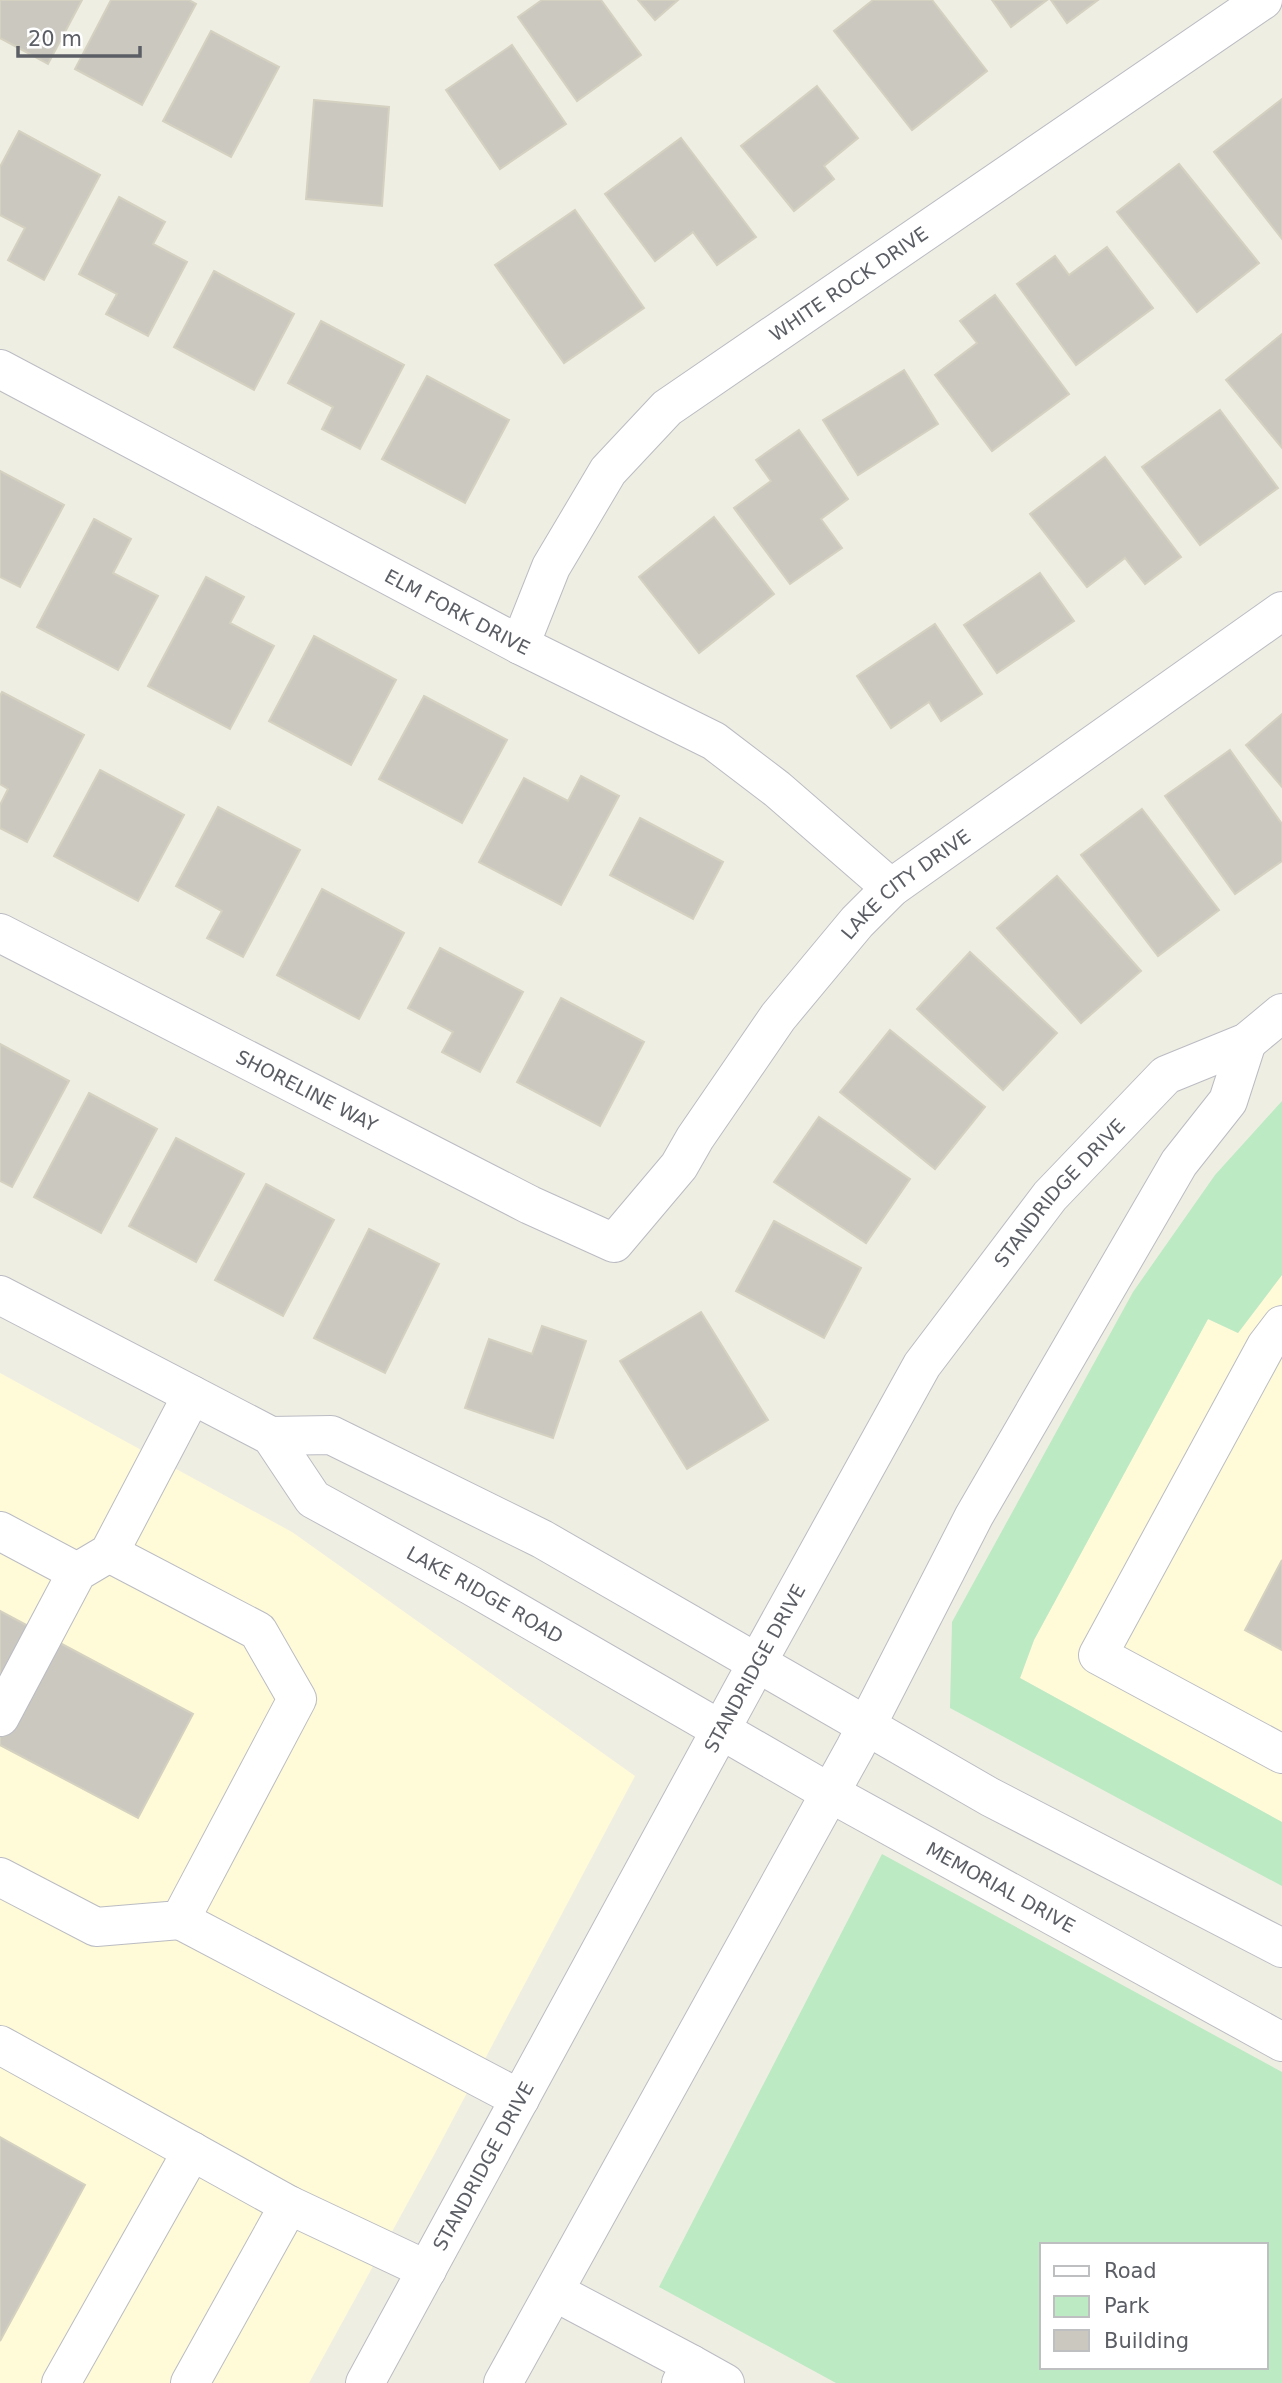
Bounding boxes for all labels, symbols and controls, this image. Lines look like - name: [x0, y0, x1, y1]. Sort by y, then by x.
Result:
- scale bar: [18, 14, 140, 58]
- text: 20 m: [28, 27, 82, 51]
- street label: WHITE ROCK DRIVE: [765, 222, 932, 346]
- street label: ELM FORK DRIVE: [381, 564, 534, 659]
- street label: LAKE CITY DRIVE: [837, 825, 974, 943]
- street label: SHORELINE WAY: [233, 1045, 382, 1136]
- street label: STANDRIDGE DRIVE: [989, 1114, 1129, 1271]
- street label: LAKE RIDGE ROAD: [403, 1542, 567, 1648]
- street label: STANDRIDGE DRIVE: [699, 1580, 810, 1756]
- street label: MEMORIAL DRIVE: [922, 1837, 1079, 1937]
- street label: STANDRIDGE DRIVE: [428, 2078, 538, 2254]
- legend: [1040, 2243, 1268, 2369]
- text: Road: [1104, 2259, 1157, 2283]
- text: Park: [1104, 2294, 1150, 2318]
- text: Building: [1104, 2329, 1189, 2353]

